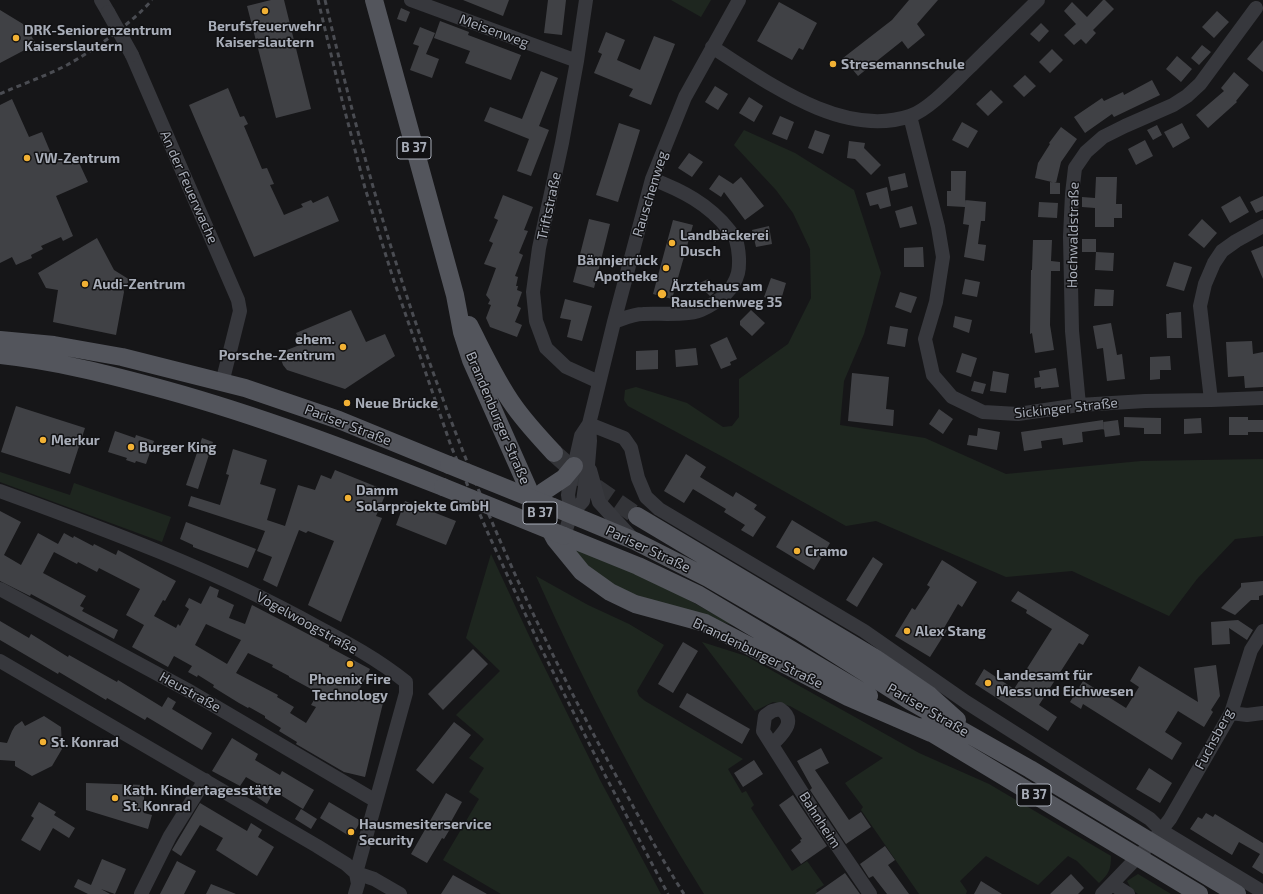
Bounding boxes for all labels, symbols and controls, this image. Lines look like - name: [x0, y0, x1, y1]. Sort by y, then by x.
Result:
- marker: Berufsfeuerwehr Kaiserslautern: [260, 6, 270, 16]
- street label: Meisenweg: [457, 11, 531, 51]
- place label: Berufsfeuerwehr Kaiserslautern: [208, 18, 322, 50]
- place label: DRK-Seniorenzentrum Kaiserslautern: [24, 22, 172, 54]
- marker: DRK-Seniorenzentrum Kaiserslautern: [11, 33, 21, 43]
- place label: Stresemannschule: [841, 56, 965, 72]
- marker: Stresemannschule: [828, 59, 838, 69]
- street label: An der Feuerwache: [157, 128, 221, 246]
- road number: B 37: [397, 137, 431, 159]
- street label: Rauschenweg: [629, 149, 671, 239]
- place label: VW-Zentrum: [35, 150, 120, 166]
- marker: VW-Zentrum: [22, 153, 32, 163]
- street label: Triftstraße: [534, 170, 564, 242]
- street label: Hochwaldstraße: [1064, 182, 1082, 288]
- place label: Landbäckerei Dusch: [680, 227, 769, 260]
- marker: Landbäckerei Dusch: [667, 238, 677, 248]
- place label: Bännjerrück Apotheke: [577, 252, 658, 284]
- marker: Bännjerrück Apotheke: [661, 263, 671, 273]
- place label: Audi-Zentrum: [93, 276, 185, 292]
- place label: Ärztehaus am Rauschenweg 35: [671, 278, 782, 310]
- marker: Audi-Zentrum: [80, 279, 90, 289]
- marker: Ärztehaus am Rauschenweg 35: [656, 288, 668, 300]
- place label: ehem. Porsche-Zentrum: [219, 331, 335, 364]
- marker: ehem. Porsche-Zentrum: [338, 342, 348, 352]
- street label: Brandenburger Straße: [462, 349, 534, 487]
- street label: Sickinger Straße: [1013, 394, 1119, 422]
- place label: Neue Brücke: [355, 395, 438, 411]
- marker: Neue Brücke: [342, 398, 352, 408]
- street label: Pariser Straße: [302, 401, 394, 449]
- place label: Merkur: [51, 432, 100, 448]
- marker: Merkur: [38, 435, 48, 445]
- place label: Burger King: [139, 439, 216, 455]
- marker: Burger King: [126, 442, 136, 452]
- place label: Damm Solarprojekte GmbH: [356, 482, 489, 514]
- marker: Damm Solarprojekte GmbH: [343, 493, 353, 503]
- road number: B 37: [523, 502, 557, 524]
- street label: Pariser Straße: [603, 522, 693, 576]
- place label: Cramo: [805, 543, 848, 559]
- marker: Cramo: [792, 546, 802, 556]
- street label: Vogelwoogstraße: [253, 588, 361, 658]
- street label: Brandenburger Straße: [690, 614, 826, 692]
- place label: Alex Stang: [915, 623, 986, 639]
- marker: Alex Stang: [902, 626, 912, 636]
- marker: Phoenix Fire Technology: [345, 659, 355, 669]
- place label: Landesamt für Mess und Eichwesen: [996, 667, 1134, 700]
- street label: Heustraße: [156, 668, 224, 716]
- place label: Phoenix Fire Technology: [309, 671, 391, 704]
- marker: Landesamt für Mess und Eichwesen: [983, 678, 993, 688]
- street label: Pariser Straße: [884, 680, 972, 740]
- street label: Fuchsberg: [1191, 706, 1237, 772]
- place label: St. Konrad: [51, 734, 119, 750]
- marker: St. Konrad: [38, 737, 48, 747]
- place label: Kath. Kindertagesstätte St. Konrad: [123, 782, 281, 814]
- road number: B 37: [1017, 784, 1051, 806]
- street label: Bahnheim: [796, 789, 844, 851]
- marker: Kath. Kindertagesstätte St. Konrad: [110, 793, 120, 803]
- place label: Hausmesiterservice Security: [359, 816, 492, 848]
- marker: Hausmesiterservice Security: [346, 827, 356, 837]

